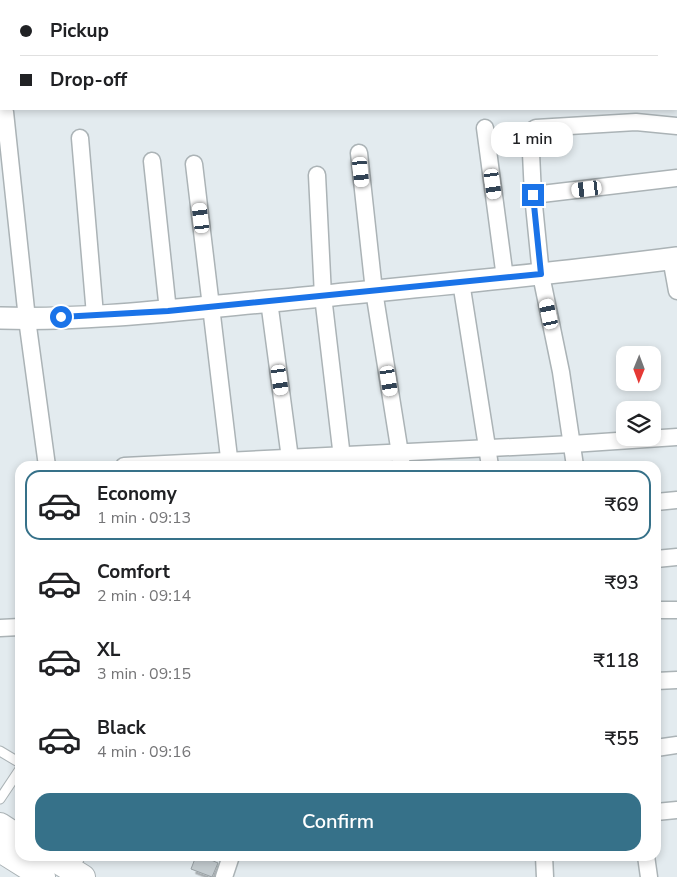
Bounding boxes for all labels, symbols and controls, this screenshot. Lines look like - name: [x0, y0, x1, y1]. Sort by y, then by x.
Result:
- text: Pickup: [50, 18, 109, 44]
- text: Drop-off: [50, 67, 127, 93]
- callout: 1 min: [492, 122, 574, 158]
- text: 1 min: [512, 128, 552, 150]
- car: [351, 156, 370, 188]
- car: [483, 168, 502, 200]
- car: [571, 180, 602, 198]
- route end: [522, 184, 544, 206]
- car: [191, 202, 210, 234]
- car: [538, 298, 559, 330]
- route start: [50, 306, 72, 328]
- north arrow: [616, 346, 661, 391]
- map controls: [616, 346, 661, 446]
- car: [270, 364, 289, 396]
- car: [379, 365, 398, 397]
- button: layers: [616, 401, 661, 446]
- text: Economy: [97, 481, 177, 507]
- icon: car: [37, 483, 82, 528]
- text: ₹69: [605, 492, 639, 518]
- text: 1 min · 09:13: [97, 507, 191, 529]
- text: Comfort: [97, 559, 170, 585]
- icon: car: [37, 561, 82, 606]
- text: ₹93: [605, 570, 639, 596]
- text: 2 min · 09:14: [97, 585, 191, 607]
- text: XL: [97, 637, 120, 663]
- icon: car: [37, 639, 82, 684]
- text: ₹118: [593, 648, 639, 674]
- text: 3 min · 09:15: [97, 663, 191, 685]
- text: Black: [97, 715, 146, 741]
- icon: car: [37, 717, 82, 762]
- text: ₹55: [605, 726, 639, 752]
- text: 4 min · 09:16: [97, 741, 191, 763]
- button: Confirm: [35, 793, 641, 851]

